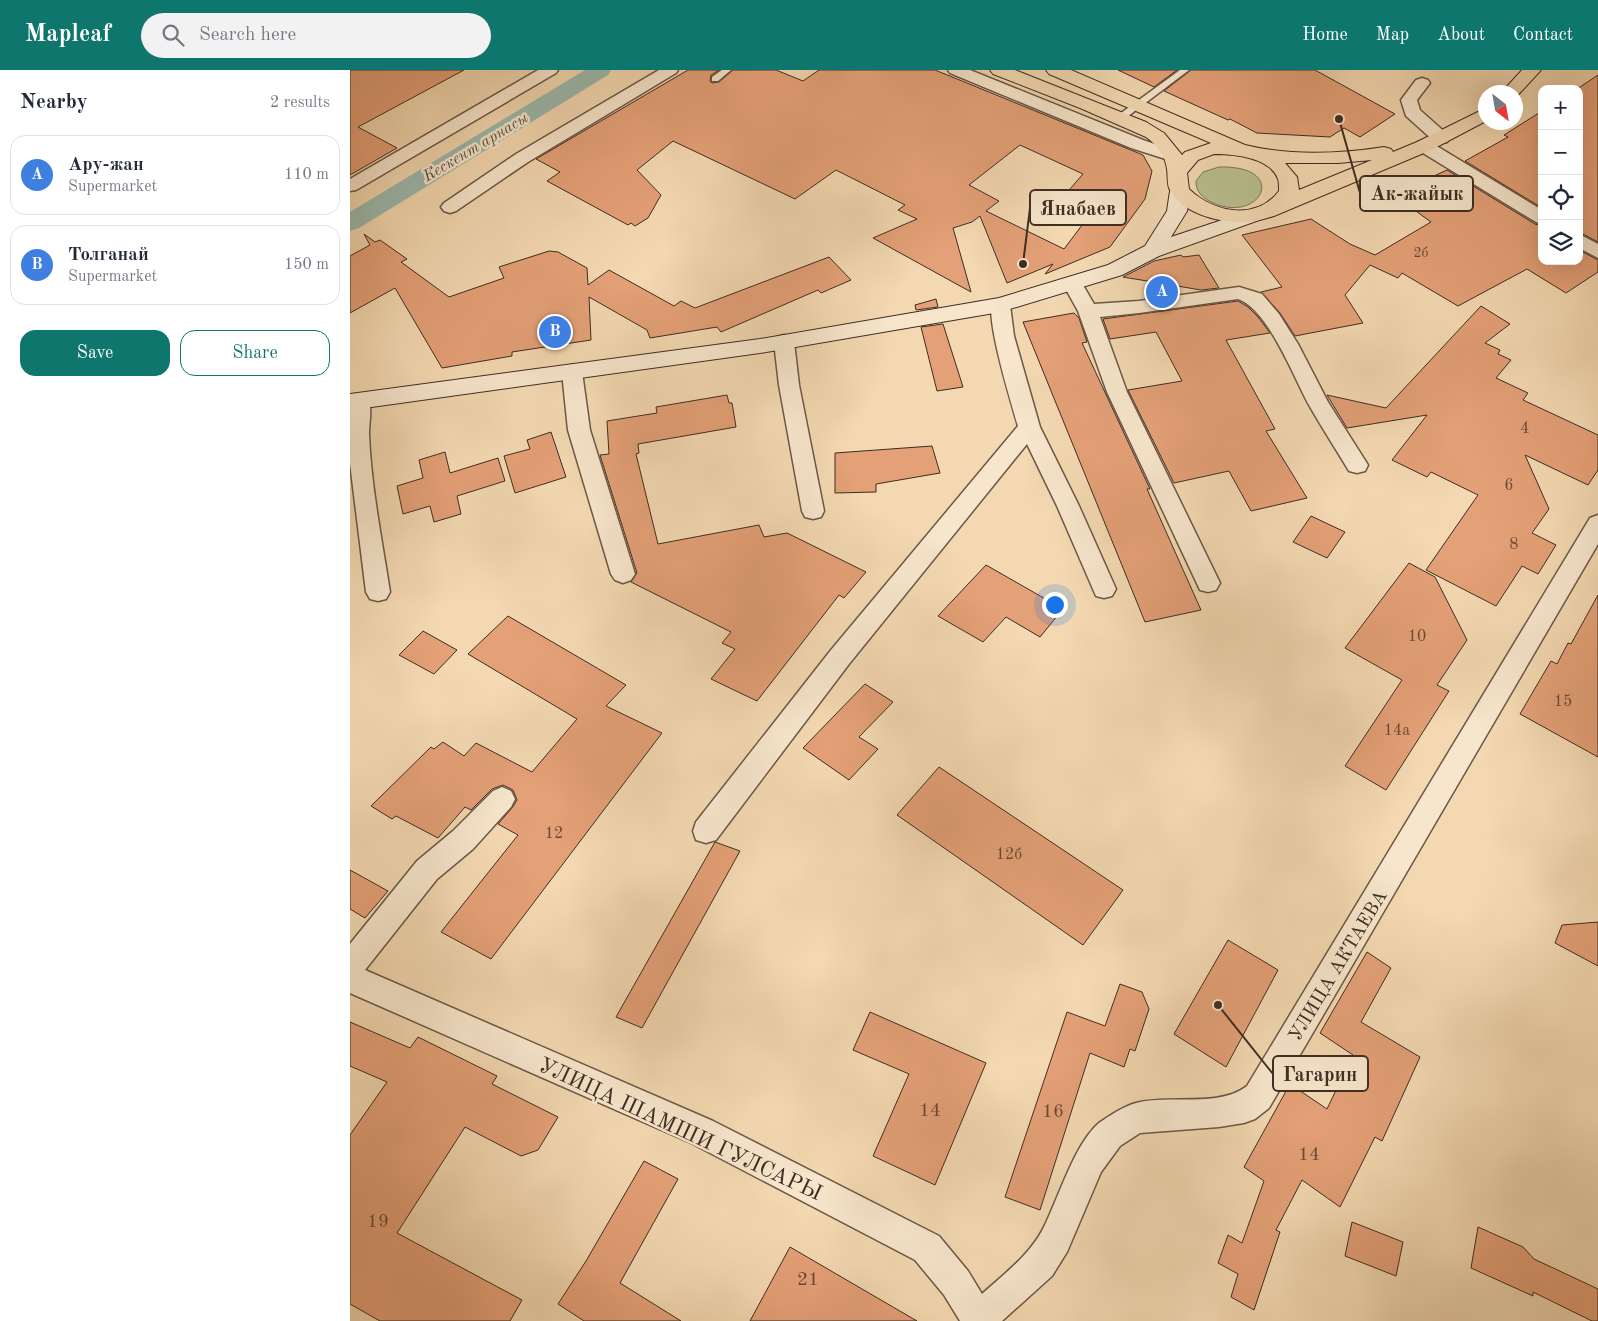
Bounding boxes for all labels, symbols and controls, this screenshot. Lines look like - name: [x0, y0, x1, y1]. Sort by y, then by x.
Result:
- search box: [141, 13, 491, 58]
- icon: search: [159, 21, 187, 49]
- text: Mapleaf: [25, 23, 111, 47]
- text: Search here: [199, 26, 296, 45]
- text: Home: [1302, 26, 1348, 44]
- text: Map: [1376, 26, 1409, 44]
- text: About: [1437, 26, 1485, 44]
- text: Contact: [1513, 26, 1573, 44]
- north arrow: [1478, 85, 1523, 130]
- map controls: [1538, 85, 1583, 265]
- button: +: [1538, 85, 1583, 130]
- text: Nearby: [20, 92, 88, 113]
- text: 2 results: [270, 95, 330, 111]
- water label: Кескент арнасы: [420, 110, 531, 186]
- button: −: [1538, 130, 1583, 175]
- text: Ару-жан: [68, 156, 144, 175]
- text: A: [31, 167, 43, 183]
- text: 110 m: [284, 167, 329, 183]
- button: locate: [1538, 175, 1583, 220]
- callout: Ак-жайык: [1360, 176, 1473, 211]
- text: Supermarket: [68, 179, 157, 195]
- text: Ак-жайык: [1370, 185, 1464, 205]
- callout: Янабаев: [1030, 190, 1126, 225]
- text: Янабаев: [1040, 200, 1116, 220]
- button: layers: [1538, 220, 1583, 265]
- text: Толганай: [68, 246, 149, 265]
- house number: 2б: [1413, 246, 1429, 260]
- text: B: [31, 257, 43, 273]
- text: 150 m: [284, 257, 329, 273]
- text: Supermarket: [68, 269, 157, 285]
- pin: A: [1146, 273, 1178, 311]
- pin: B: [539, 313, 571, 351]
- button: Save: [20, 330, 170, 376]
- button: Share: [180, 330, 330, 376]
- house number: 4: [1520, 421, 1530, 437]
- house number: 6: [1504, 478, 1514, 494]
- house number: 8: [1509, 537, 1519, 553]
- your location: [1042, 592, 1068, 618]
- house number: 10: [1408, 629, 1426, 645]
- house number: 15: [1554, 694, 1572, 710]
- house number: 14а: [1384, 723, 1410, 739]
- house number: 12: [545, 826, 563, 842]
- house number: 12б: [996, 847, 1022, 863]
- street label: УЛИЦА АКТАЕВА: [1287, 887, 1392, 1045]
- street label: УЛИЦА ШАМШИ ГУЛСАРЫ: [535, 1054, 825, 1205]
- callout: Гагарин: [1273, 1056, 1368, 1091]
- text: Гагарин: [1283, 1066, 1357, 1086]
- house number: 14: [919, 1102, 941, 1121]
- house number: 16: [1042, 1103, 1064, 1122]
- house number: 14: [1298, 1146, 1320, 1165]
- house number: 19: [367, 1213, 389, 1232]
- house number: 21: [797, 1271, 819, 1290]

